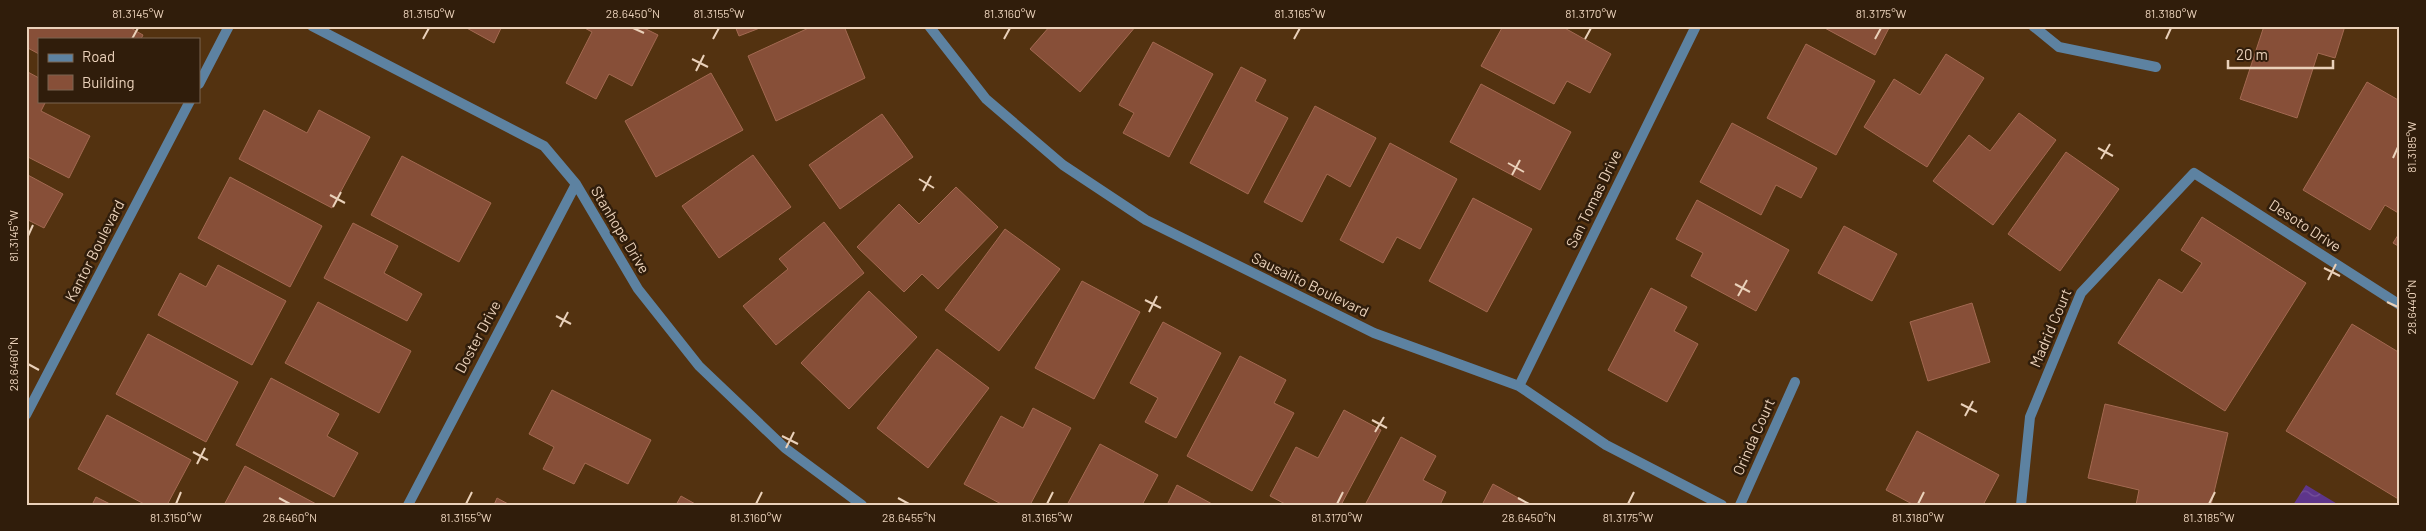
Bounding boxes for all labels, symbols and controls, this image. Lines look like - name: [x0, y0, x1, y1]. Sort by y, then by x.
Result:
- text: 81.3145°W: [112, 6, 164, 20]
- text: 81.3150°W: [403, 6, 455, 20]
- text: 28.6450°N: [606, 6, 660, 20]
- text: 81.3155°W: [693, 6, 745, 20]
- text: 81.3160°W: [984, 6, 1036, 20]
- text: 81.3165°W: [1274, 6, 1326, 20]
- text: 81.3170°W: [1565, 6, 1617, 20]
- text: 81.3175°W: [1856, 6, 1907, 20]
- text: 81.3180°W: [2145, 6, 2197, 20]
- legend: [38, 38, 200, 102]
- scale bar: [2228, 38, 2334, 70]
- text: 20 m: [2236, 45, 2268, 63]
- text: Road: [82, 47, 115, 65]
- text: Building: [82, 73, 135, 91]
- text: 81.3185°W: [2404, 121, 2418, 173]
- street label: San Tomas Drive: [1562, 147, 1625, 251]
- street label: Stanhope Drive: [588, 183, 654, 276]
- street label: Desoto Drive: [2266, 195, 2345, 255]
- street label: Kantor Boulevard: [61, 197, 128, 304]
- text: 81.3145°W: [6, 210, 20, 262]
- street label: Sausalito Boulevard: [1249, 248, 1372, 320]
- text: 28.6440°N: [2404, 280, 2418, 334]
- street label: Madrid Court: [2025, 286, 2075, 370]
- street label: Doster Drive: [450, 297, 504, 376]
- text: 28.6460°N: [6, 337, 20, 391]
- street label: Orinda Court: [1728, 396, 1778, 478]
- text: 81.3150°W: [150, 510, 202, 524]
- text: 28.6460°N: [263, 510, 317, 524]
- text: 81.3155°W: [440, 510, 492, 524]
- text: 81.3160°W: [730, 510, 782, 524]
- text: 28.6455°N: [882, 510, 936, 524]
- text: 81.3165°W: [1021, 510, 1073, 524]
- text: 81.3170°W: [1311, 510, 1363, 524]
- text: 28.6450°N: [1502, 510, 1556, 524]
- text: 81.3175°W: [1603, 510, 1654, 524]
- text: 81.3180°W: [1892, 510, 1944, 524]
- text: 81.3185°W: [2183, 510, 2235, 524]

